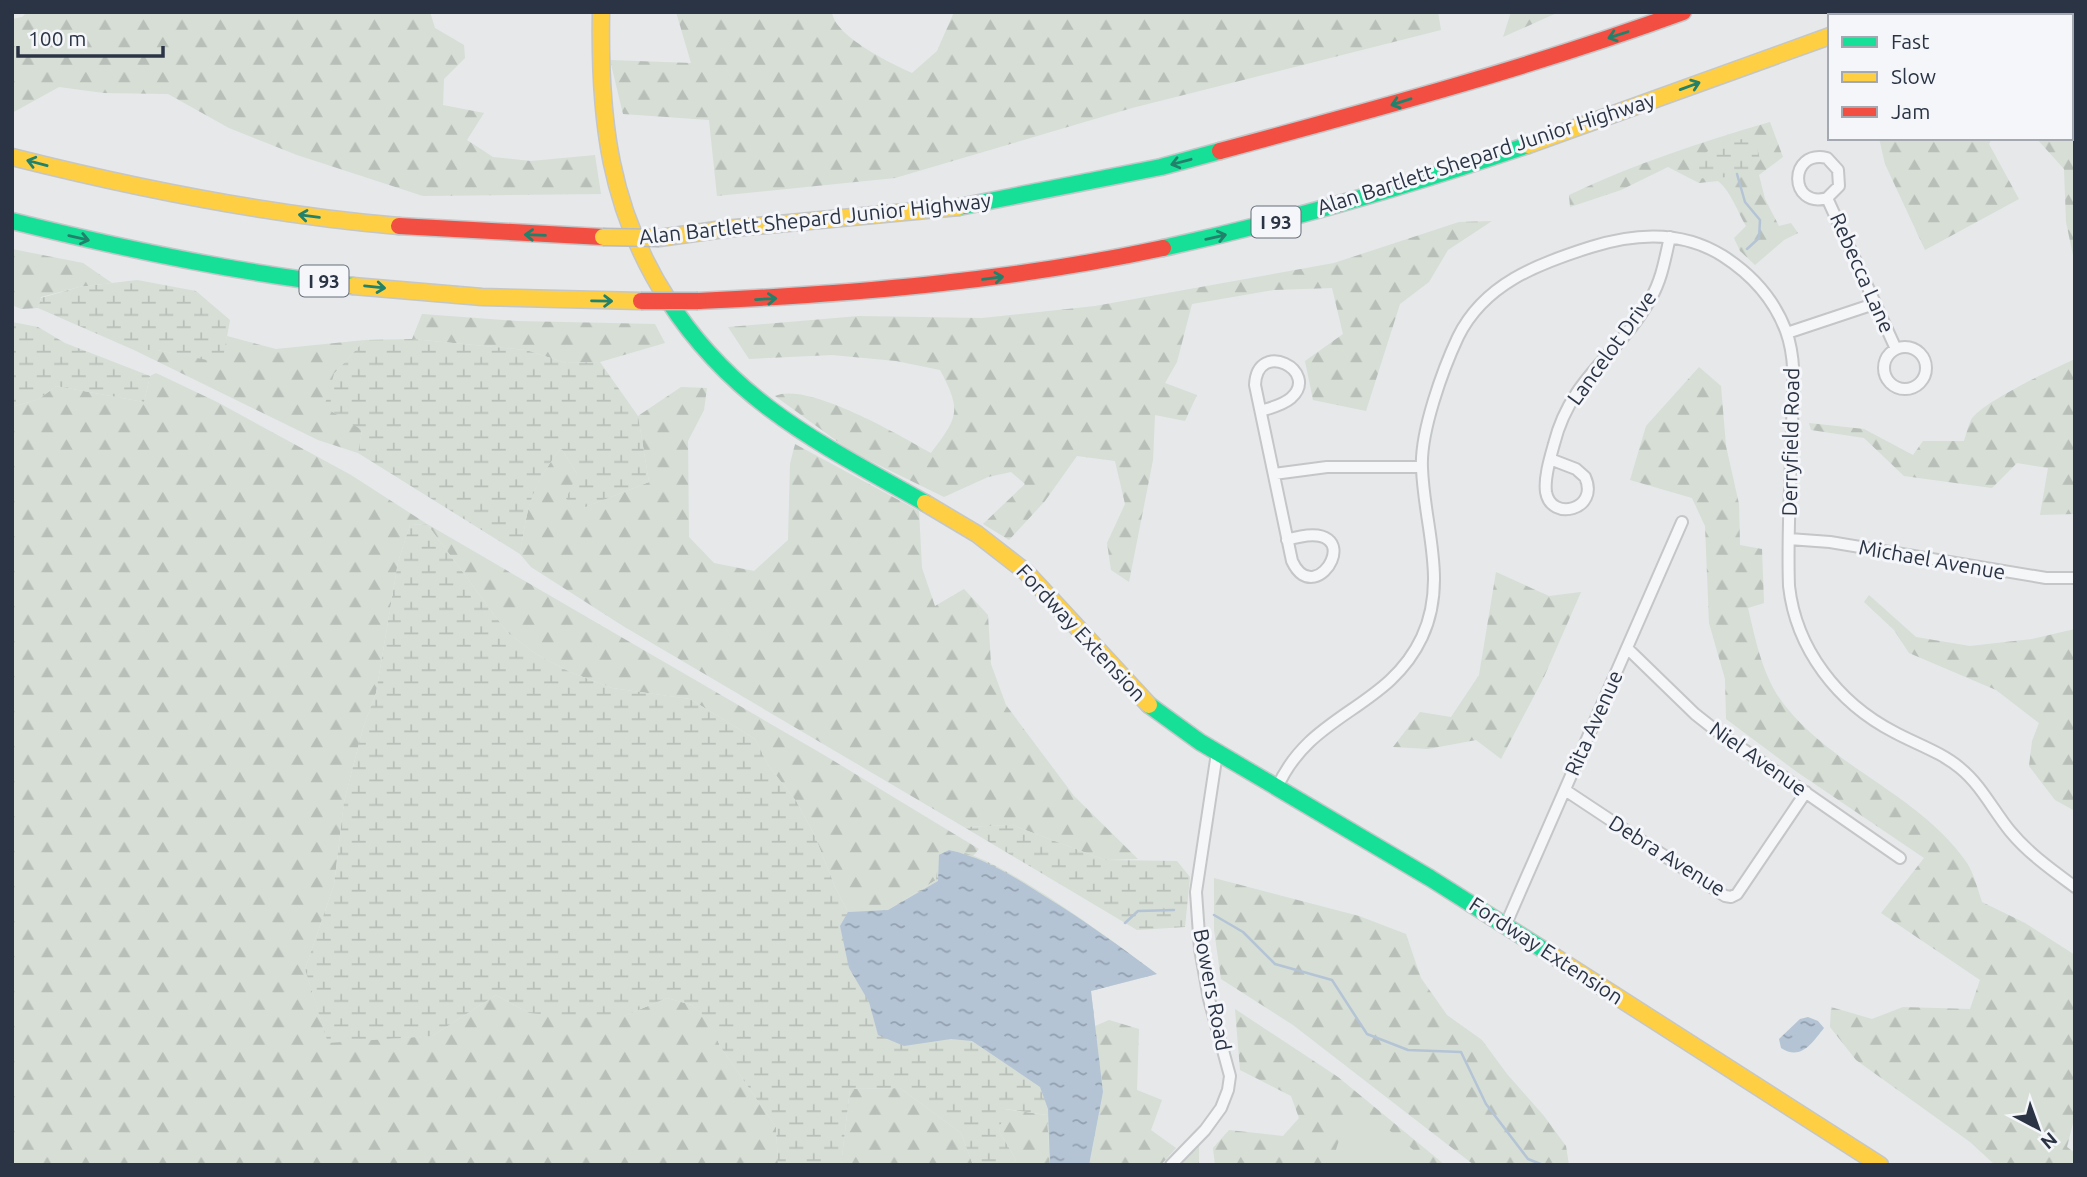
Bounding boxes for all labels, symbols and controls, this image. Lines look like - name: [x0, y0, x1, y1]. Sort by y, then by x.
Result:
- scale bar: [18, 14, 163, 58]
- legend: [1828, 14, 2073, 140]
- text: 100 m: [28, 26, 86, 50]
- text: Fast: [1891, 29, 1929, 53]
- one-way arrow: [1608, 30, 1630, 42]
- text: Slow: [1891, 64, 1936, 88]
- one-way arrow: [1678, 79, 1700, 91]
- street label: Alan Bartlett Shepard Junior Highway: [1314, 87, 1658, 219]
- one-way arrow: [1390, 97, 1412, 110]
- text: Jam: [1891, 99, 1930, 123]
- one-way arrow: [26, 156, 49, 169]
- one-way arrow: [1171, 156, 1193, 169]
- street label: Alan Bartlett Shepard Junior Highway: [638, 188, 992, 248]
- road number: I 93: [1252, 206, 1300, 238]
- one-way arrow: [298, 209, 320, 222]
- street label: Rebecca Lane: [1826, 209, 1900, 336]
- one-way arrow: [524, 228, 547, 241]
- one-way arrow: [1205, 229, 1227, 242]
- one-way arrow: [67, 231, 90, 245]
- road number: I 93: [300, 266, 348, 296]
- one-way arrow: [981, 271, 1004, 284]
- one-way arrow: [363, 281, 386, 294]
- street label: Lancelot Drive: [1562, 286, 1661, 409]
- one-way arrow: [755, 292, 778, 305]
- one-way arrow: [590, 294, 613, 308]
- street label: Derryfield Road: [1777, 367, 1803, 516]
- street label: Michael Avenue: [1857, 534, 2007, 584]
- street label: Fordway Extension: [1012, 559, 1151, 706]
- street label: Rita Avenue: [1559, 666, 1627, 779]
- street label: Niel Avenue: [1706, 716, 1812, 800]
- street label: Debra Avenue: [1605, 810, 1730, 901]
- street label: Fordway Extension: [1465, 892, 1628, 1009]
- street label: Bowers Road: [1189, 927, 1237, 1053]
- north arrow: [2003, 1093, 2073, 1163]
- text: N: [2037, 1128, 2062, 1154]

